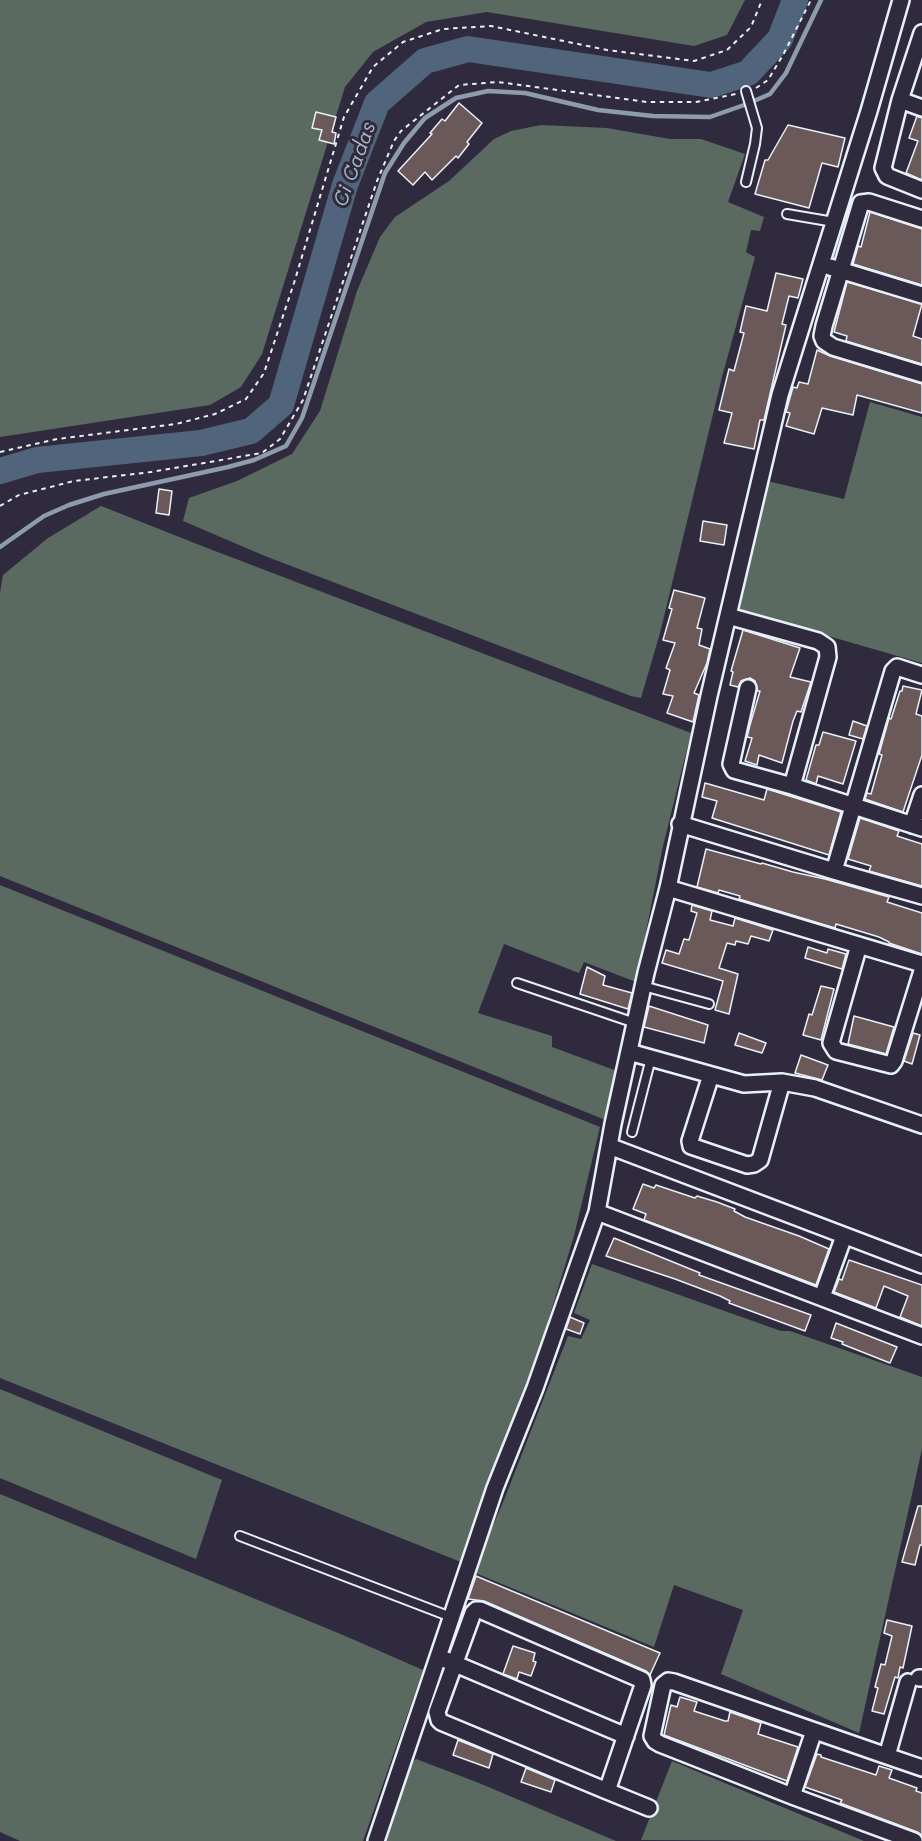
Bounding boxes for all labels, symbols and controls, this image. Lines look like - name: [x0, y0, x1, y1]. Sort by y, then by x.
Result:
- water label: Ci Cadas: [329, 118, 381, 210]

